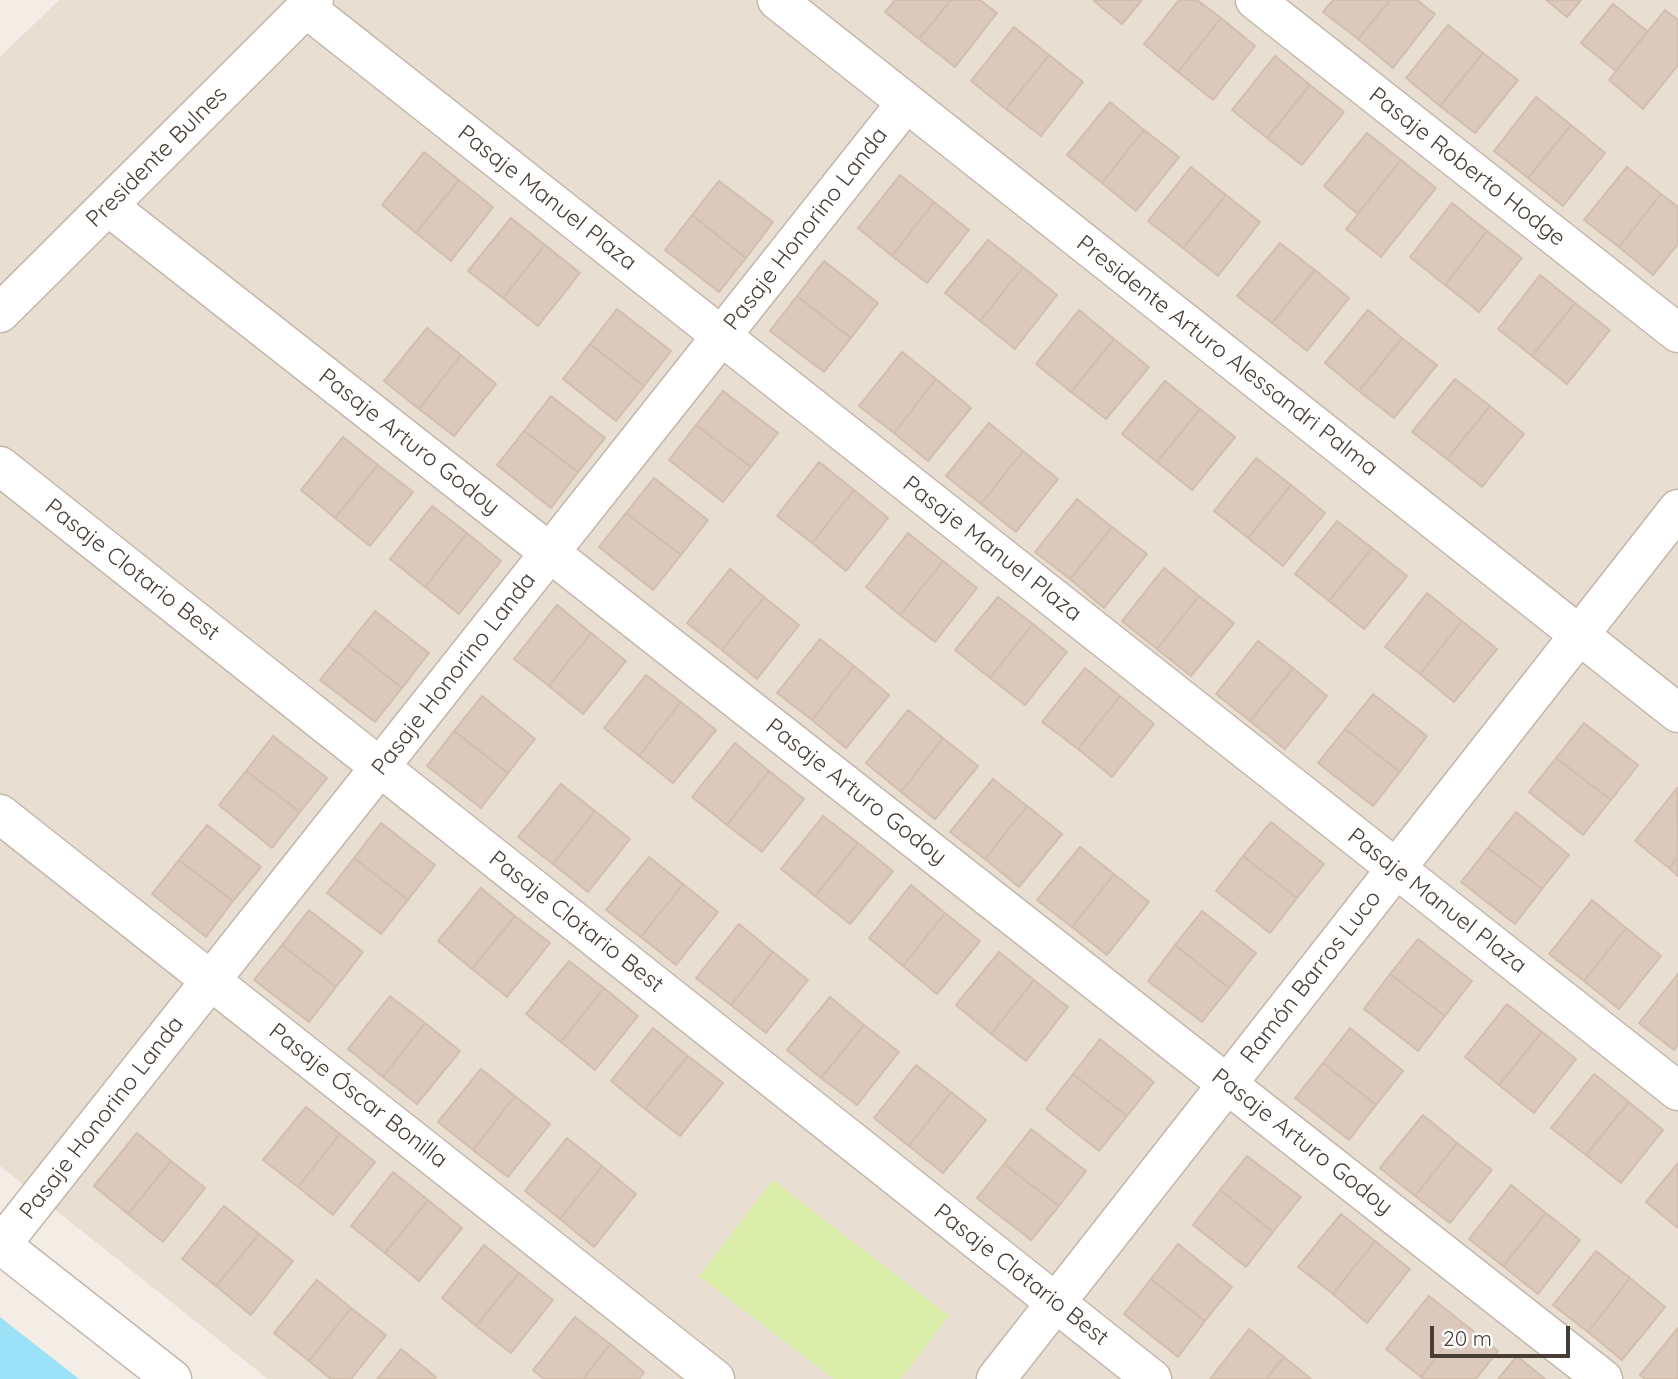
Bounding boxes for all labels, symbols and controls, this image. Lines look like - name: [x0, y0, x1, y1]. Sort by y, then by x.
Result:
- street label: Presidente Bulnes: [81, 81, 233, 233]
- street label: Pasaje Roberto Hodge: [1363, 82, 1571, 252]
- street label: Pasaje Manuel Plaza: [452, 119, 642, 277]
- street label: Pasaje Honorino Landa: [718, 122, 894, 336]
- street label: Presidente Arturo Alessandri Palma: [1071, 230, 1383, 482]
- street label: Pasaje Arturo Godoy: [313, 363, 505, 521]
- street label: Pasaje Manuel Plaza: [897, 470, 1087, 628]
- street label: Pasaje Clotario Best: [39, 493, 225, 647]
- street label: Pasaje Honorino Landa: [366, 567, 542, 781]
- street label: Pasaje Arturo Godoy: [760, 713, 952, 871]
- street label: Pasaje Manuel Plaza: [1342, 822, 1532, 980]
- street label: Pasaje Clotario Best: [483, 845, 669, 999]
- street label: Ramón Barros Luco: [1235, 885, 1387, 1069]
- street label: Pasaje Honorino Landa: [14, 1011, 190, 1225]
- street label: Pasaje Óscar Bonilla: [263, 1018, 453, 1174]
- street label: Pasaje Arturo Godoy: [1206, 1063, 1398, 1221]
- street label: Pasaje Clotario Best: [928, 1198, 1114, 1352]
- scale bar: [1433, 1312, 1573, 1356]
- text: 20 m: [1443, 1325, 1492, 1351]

